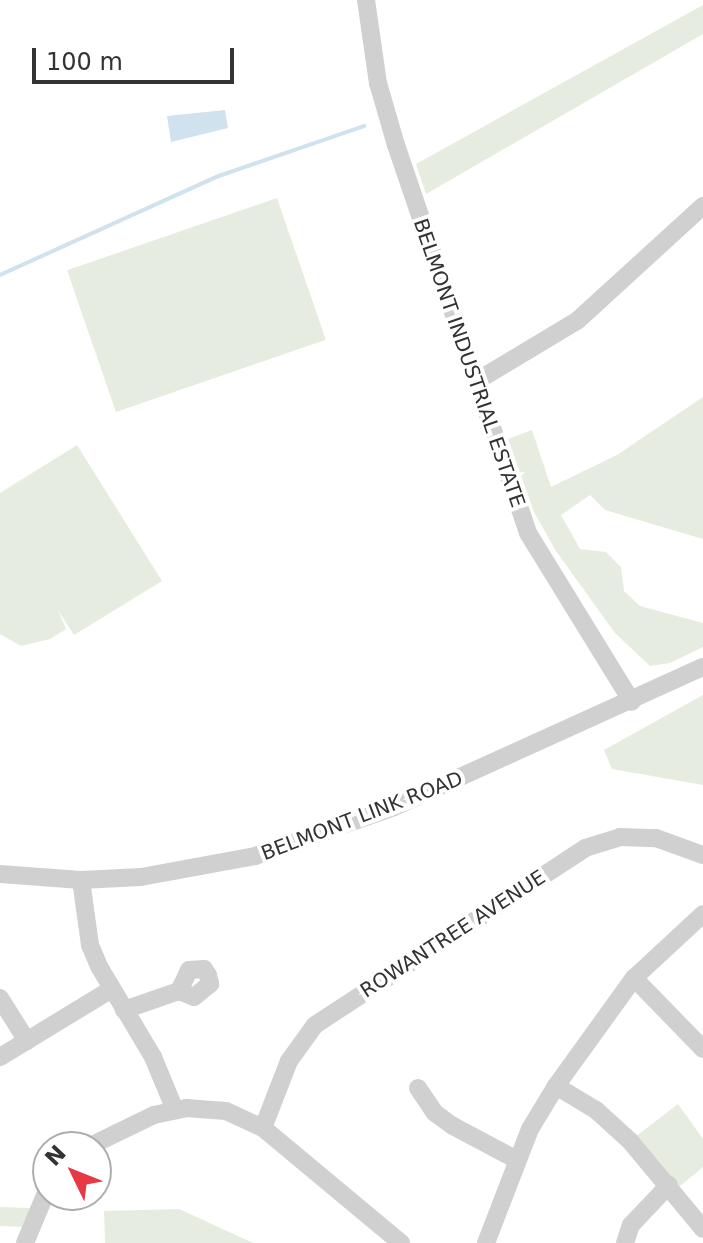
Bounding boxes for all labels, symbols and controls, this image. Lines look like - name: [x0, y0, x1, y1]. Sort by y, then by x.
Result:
- scale bar: [36, 32, 238, 82]
- text: 100 m: [46, 48, 123, 76]
- street label: BELMONT INDUSTRIAL ESTATE: [408, 215, 530, 511]
- street label: BELMONT LINK ROAD: [258, 766, 466, 866]
- street label: ROWANTREE AVENUE: [356, 865, 550, 1003]
- north arrow: [32, 1131, 112, 1211]
- text: N: [40, 1140, 71, 1171]

